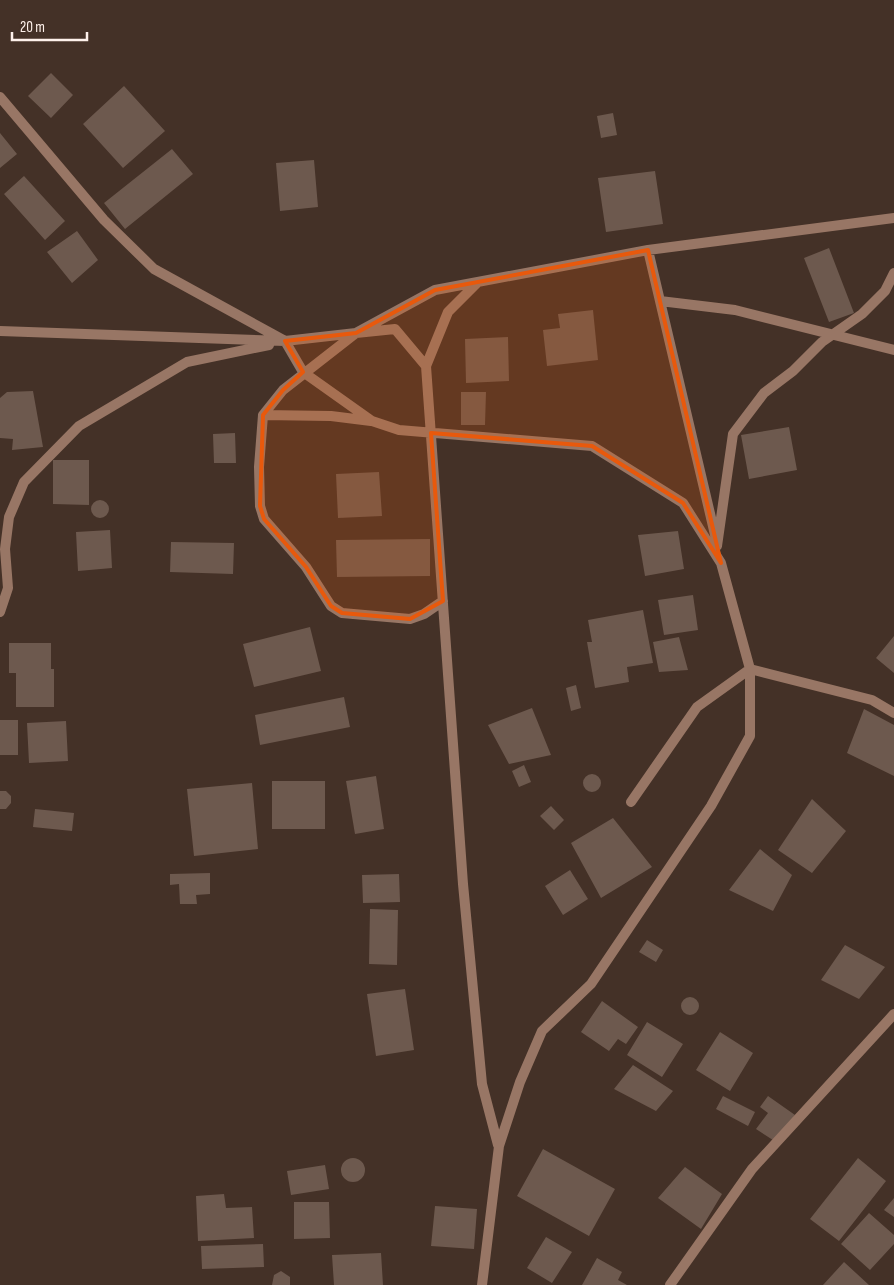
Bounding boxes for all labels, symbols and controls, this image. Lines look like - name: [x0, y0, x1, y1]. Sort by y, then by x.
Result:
- scale bar: [12, 10, 88, 42]
- text: 20 m: [20, 18, 45, 37]

